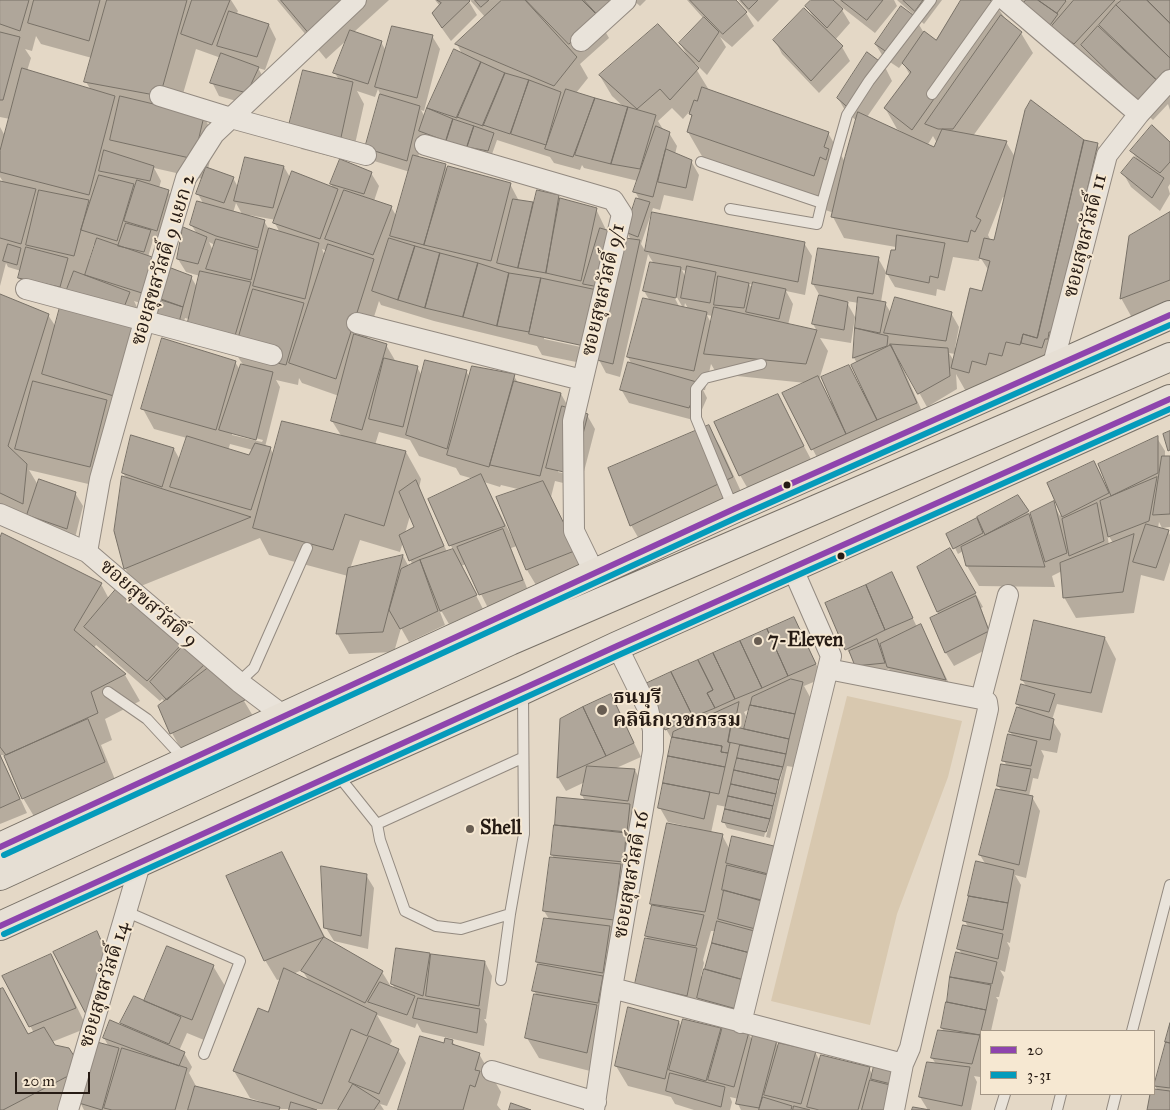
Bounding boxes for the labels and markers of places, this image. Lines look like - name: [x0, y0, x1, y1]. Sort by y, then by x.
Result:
- unlabelled marker: [782, 480, 792, 490]
- unlabelled marker: [836, 551, 846, 561]
- place label: 7-Eleven: [768, 629, 843, 653]
- marker: 7-Eleven: [752, 635, 764, 647]
- place label: ธนบุรี คลินิกเวชกรรม: [613, 686, 741, 733]
- marker: ธนบุรี คลินิกเวชกรรม: [595, 703, 609, 717]
- place label: Shell: [480, 817, 522, 841]
- marker: Shell: [464, 823, 476, 835]

